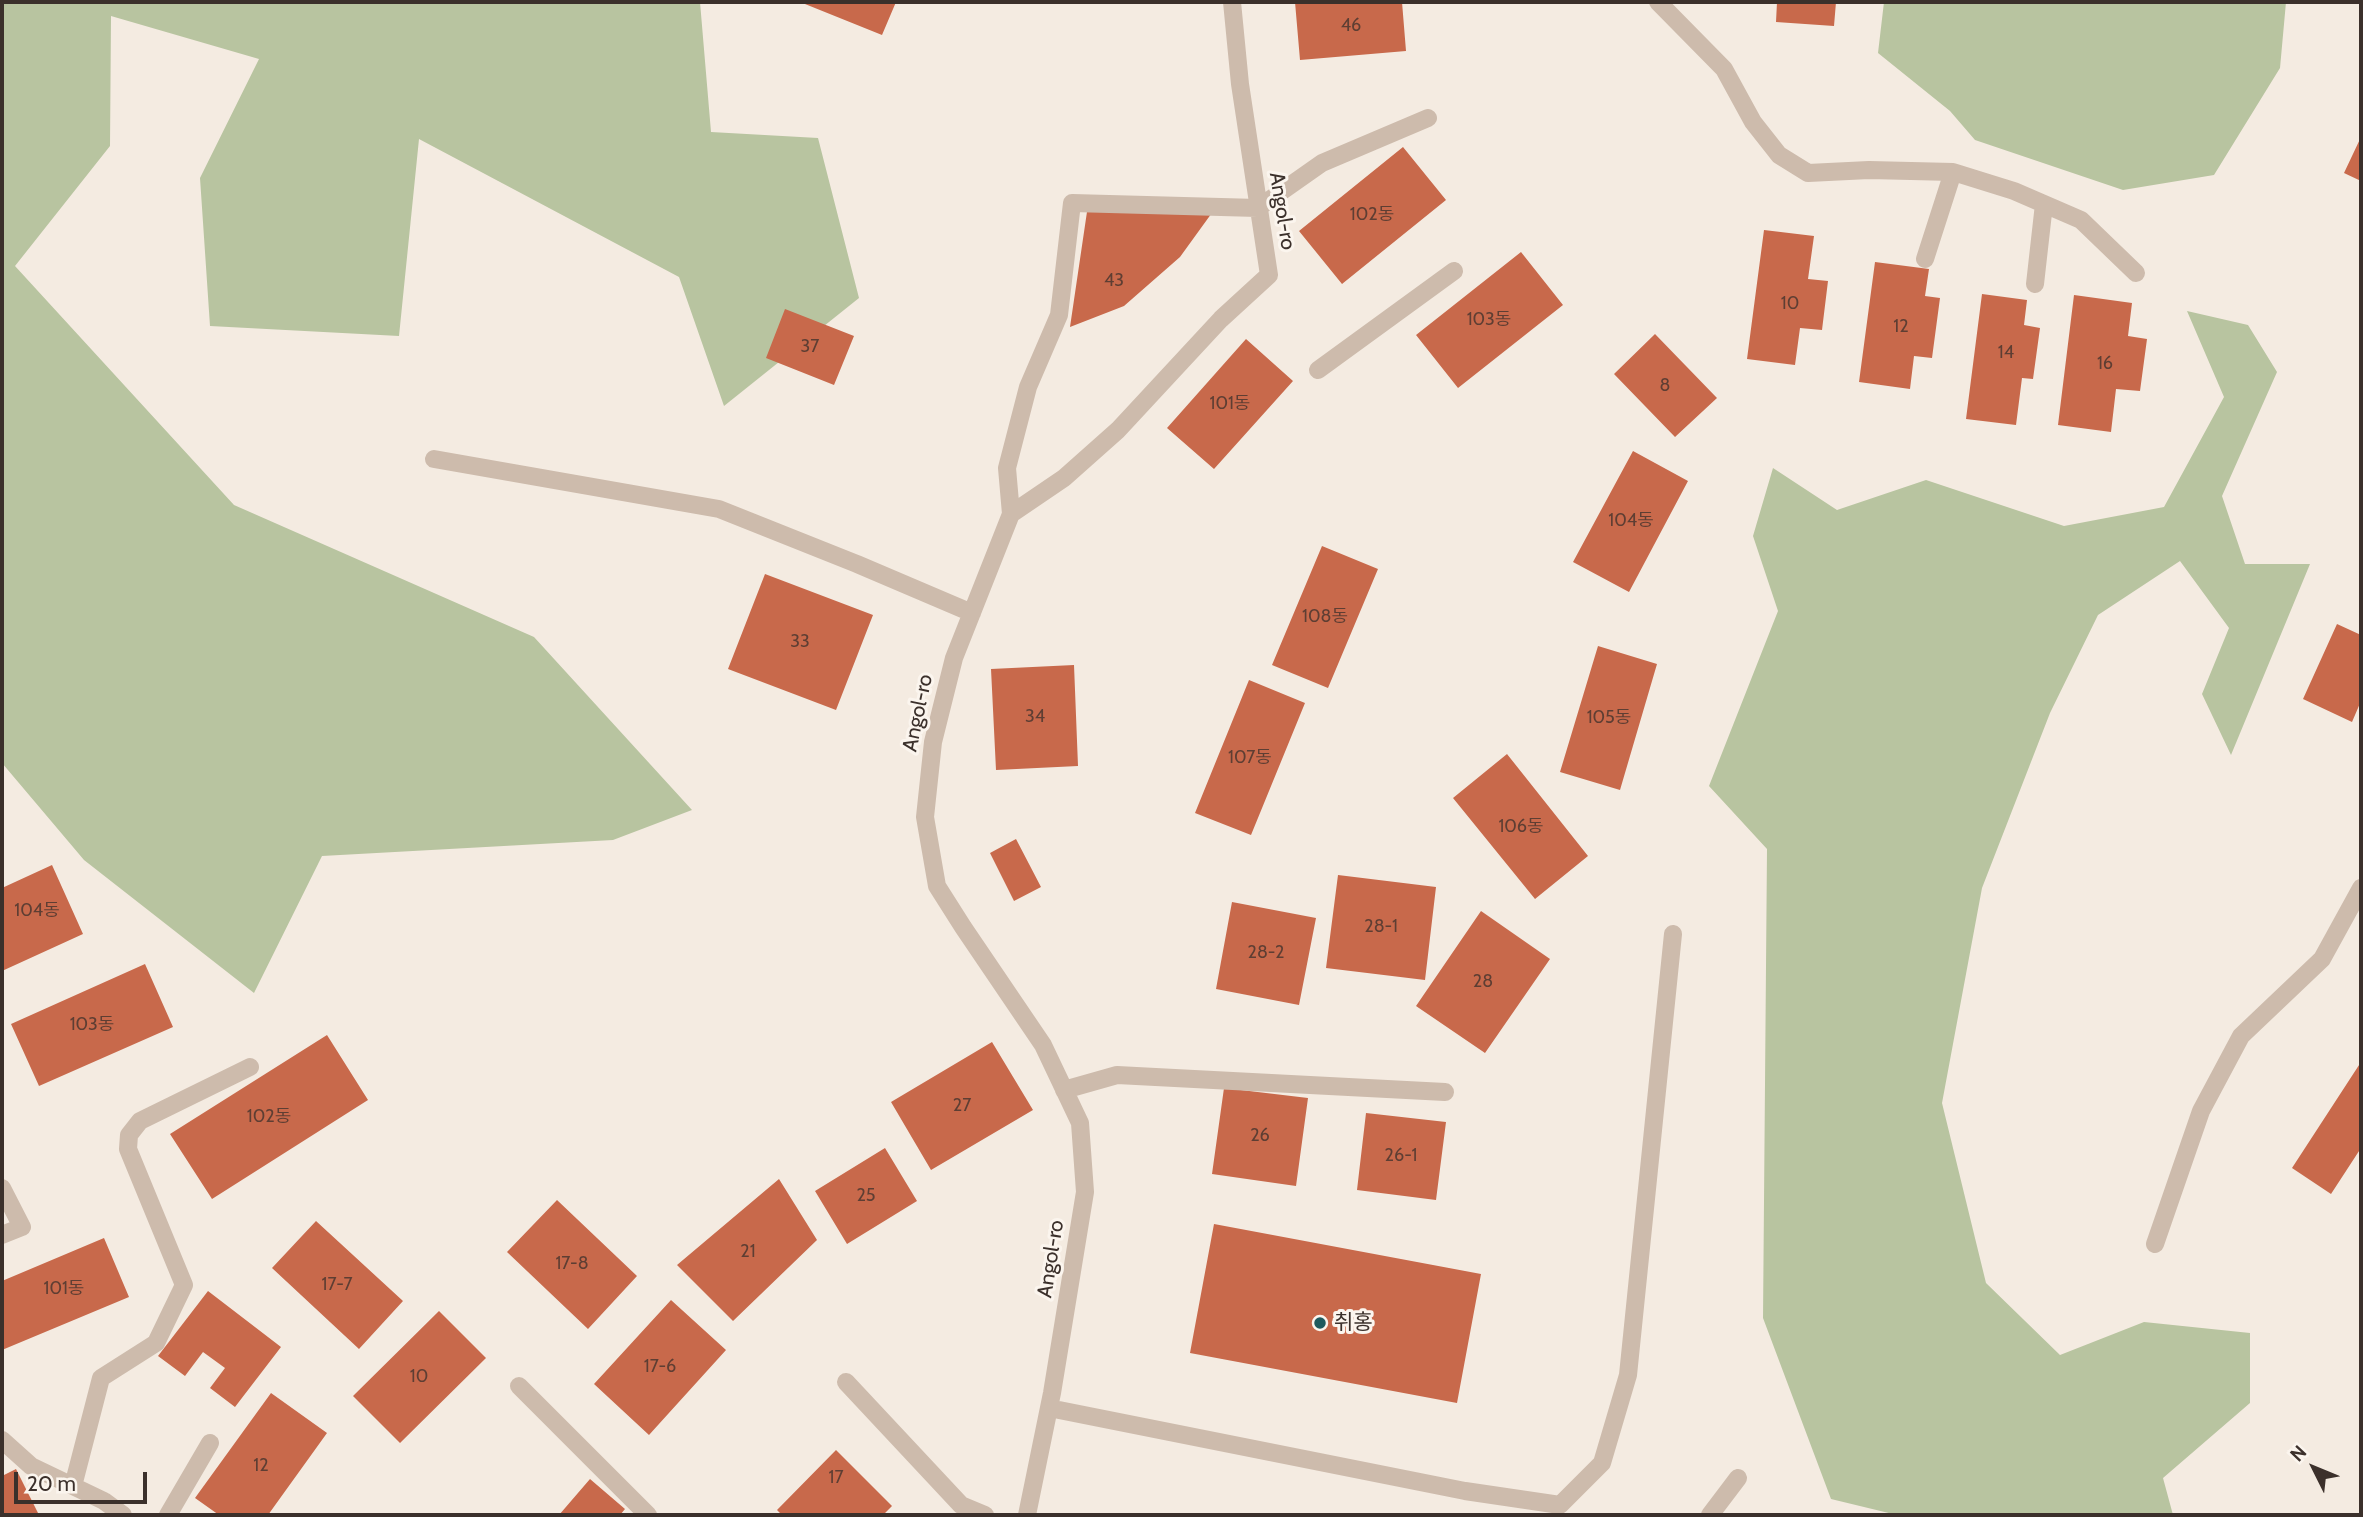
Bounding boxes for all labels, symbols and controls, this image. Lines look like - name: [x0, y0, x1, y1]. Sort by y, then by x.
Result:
- house number: 46: [1341, 15, 1361, 37]
- street label: Angol-ro: [1263, 170, 1301, 252]
- house number: 102동: [1350, 204, 1394, 226]
- house number: 43: [1104, 270, 1124, 292]
- house number: 10: [1781, 293, 1799, 315]
- house number: 103동: [1467, 309, 1511, 331]
- house number: 12: [1893, 316, 1909, 338]
- house number: 37: [801, 336, 819, 358]
- house number: 14: [1998, 342, 2014, 364]
- house number: 16: [2097, 353, 2113, 375]
- house number: 8: [1660, 375, 1670, 397]
- house number: 101동: [1210, 393, 1250, 415]
- house number: 104동: [1608, 510, 1654, 532]
- house number: 108동: [1302, 606, 1348, 628]
- house number: 33: [790, 631, 810, 653]
- street label: Angol-ro: [898, 672, 938, 754]
- house number: 34: [1025, 706, 1045, 728]
- house number: 105동: [1587, 707, 1631, 729]
- house number: 107동: [1228, 747, 1272, 769]
- house number: 106동: [1498, 816, 1544, 838]
- house number: 104동: [14, 900, 60, 922]
- house number: 28-1: [1364, 916, 1398, 938]
- house number: 28-2: [1247, 942, 1285, 964]
- house number: 28: [1473, 971, 1493, 993]
- house number: 103동: [70, 1014, 114, 1036]
- house number: 27: [953, 1095, 971, 1117]
- house number: 102동: [247, 1106, 291, 1128]
- house number: 26: [1250, 1125, 1270, 1147]
- house number: 26-1: [1385, 1145, 1417, 1167]
- house number: 25: [856, 1185, 876, 1207]
- street label: Angol-ro: [1032, 1218, 1070, 1300]
- house number: 21: [740, 1241, 756, 1263]
- house number: 17-8: [555, 1253, 589, 1275]
- house number: 17-7: [322, 1274, 352, 1296]
- house number: 101동: [44, 1278, 84, 1300]
- place label: 취홍: [1334, 1310, 1373, 1336]
- marker: 취홍: [1312, 1315, 1328, 1331]
- house number: 17-6: [644, 1356, 676, 1378]
- house number: 10: [410, 1366, 428, 1388]
- north arrow: [2279, 1433, 2349, 1503]
- text: N: [2285, 1441, 2311, 1466]
- house number: 12: [253, 1455, 269, 1477]
- scale bar: [18, 1458, 150, 1502]
- house number: 17: [829, 1467, 843, 1489]
- text: 20 m: [27, 1471, 76, 1496]

